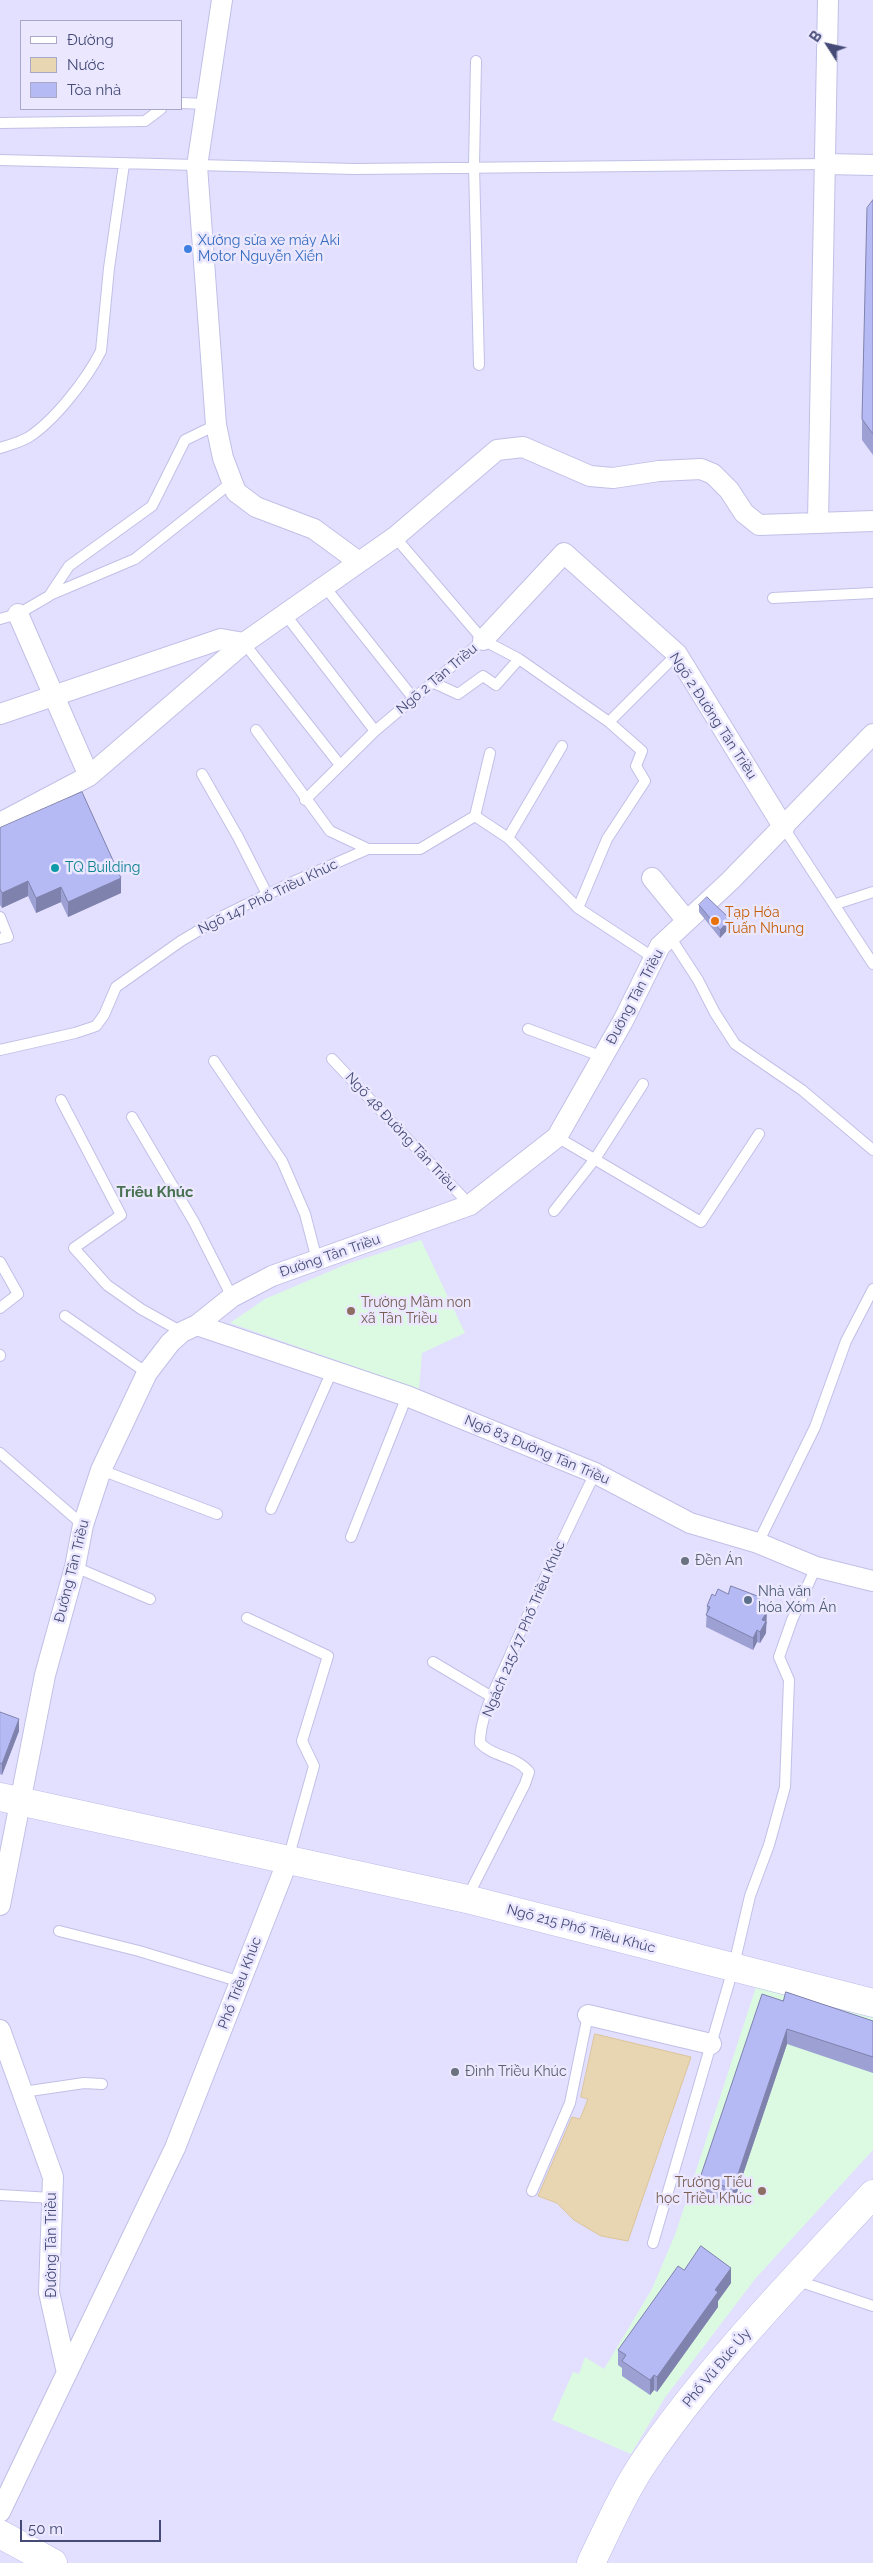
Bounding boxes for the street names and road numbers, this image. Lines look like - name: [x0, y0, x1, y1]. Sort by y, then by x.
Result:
- street label: Ngõ 2 Tân Triều: [393, 640, 481, 718]
- street label: Ngõ 2 Đường Tân Triều: [666, 650, 760, 782]
- street label: Ngõ 147 Phố Triều Khúc: [195, 856, 341, 938]
- street label: Đường Tân Triều: [603, 947, 667, 1047]
- street label: Ngõ 48 Đường Tân Triều: [342, 1069, 460, 1195]
- street label: Đường Tân Triều: [277, 1231, 383, 1281]
- street label: Ngõ 83 Đường Tân Triều: [462, 1412, 612, 1488]
- street label: Đường Tân Triều: [51, 1518, 93, 1624]
- street label: Ngách 215/17 Phố Triều Khúc: [479, 1538, 569, 1720]
- street label: Ngõ 215 Phố Triều Khúc: [505, 1901, 657, 1957]
- street label: Phố Triều Khúc: [215, 1935, 265, 2031]
- street label: Đường Tân Triều: [44, 2192, 60, 2298]
- street label: Phố Vũ Đức Úy: [679, 2325, 755, 2411]

